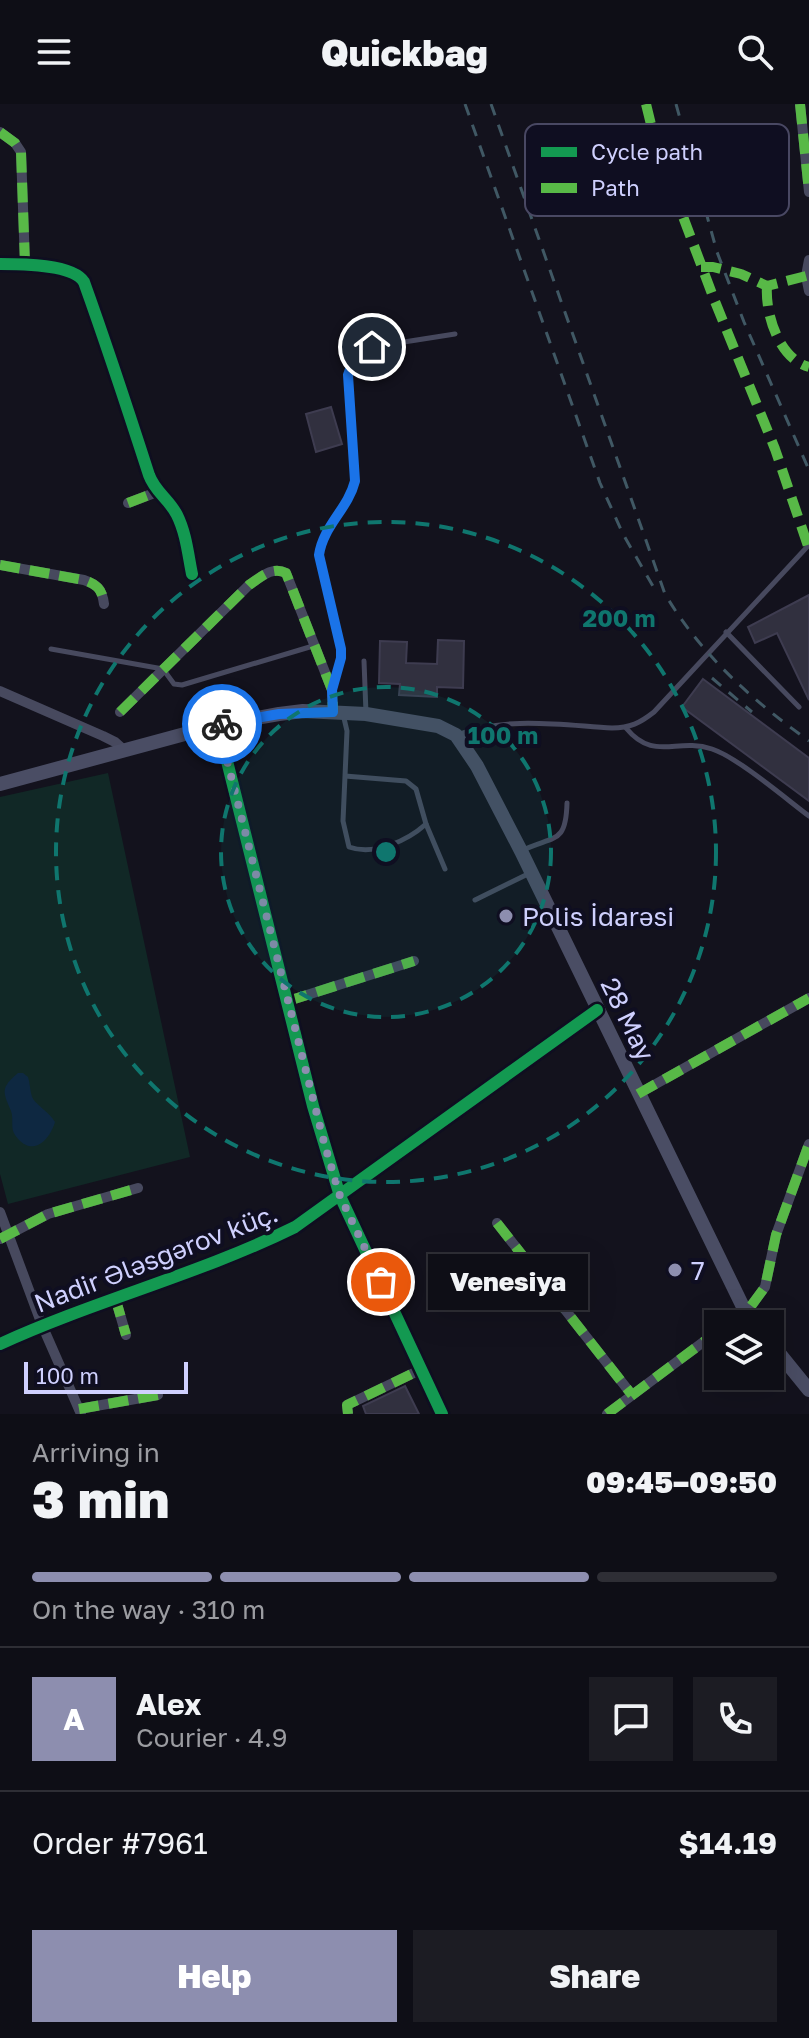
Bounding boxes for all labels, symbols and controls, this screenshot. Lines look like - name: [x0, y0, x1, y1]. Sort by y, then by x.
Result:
- icon: menu: [32, 30, 76, 74]
- icon: search: [733, 30, 777, 74]
- text: Quickbag: [321, 31, 488, 74]
- legend: [525, 124, 789, 216]
- text: Cycle path: [591, 138, 703, 165]
- text: Path: [591, 174, 640, 201]
- pin: [338, 313, 406, 381]
- icon: home: [350, 325, 394, 369]
- text: 200 m: [583, 603, 655, 632]
- courier: [182, 684, 262, 764]
- icon: bike: [200, 702, 244, 746]
- text: 100 m: [468, 720, 538, 749]
- centre of rings: [372, 838, 400, 866]
- place label: Polis İdarəsi: [522, 901, 674, 932]
- marker: Polis İdarəsi: [497, 907, 515, 925]
- street label: 28 May: [595, 972, 662, 1066]
- street label: Nadir Ələsgərov küç.: [30, 1197, 282, 1319]
- pin: [347, 1248, 415, 1316]
- callout: Venesiya: [429, 1254, 589, 1310]
- place label: 7: [691, 1255, 705, 1286]
- icon: bag: [359, 1260, 403, 1304]
- marker: 7: [666, 1261, 684, 1279]
- text: Venesiya: [450, 1266, 566, 1297]
- map controls: [704, 1310, 784, 1390]
- button: layers: [704, 1310, 784, 1390]
- scale bar: [24, 1358, 188, 1394]
- text: 100 m: [36, 1362, 99, 1389]
- text: Arriving in: [32, 1437, 160, 1468]
- text: 09:45–09:50: [586, 1464, 777, 1500]
- text: 3 min: [32, 1467, 169, 1529]
- text: On the way · 310 m: [32, 1594, 265, 1625]
- button: chat: [589, 1677, 673, 1761]
- button: phone: [693, 1677, 777, 1761]
- text: Alex: [136, 1686, 201, 1722]
- text: A: [63, 1701, 85, 1737]
- text: Courier · 4.9: [136, 1722, 288, 1753]
- text: Order #7961: [32, 1825, 208, 1861]
- text: $14.19: [679, 1825, 777, 1861]
- button: Help: [32, 1930, 397, 2022]
- button: Share: [413, 1930, 777, 2022]

